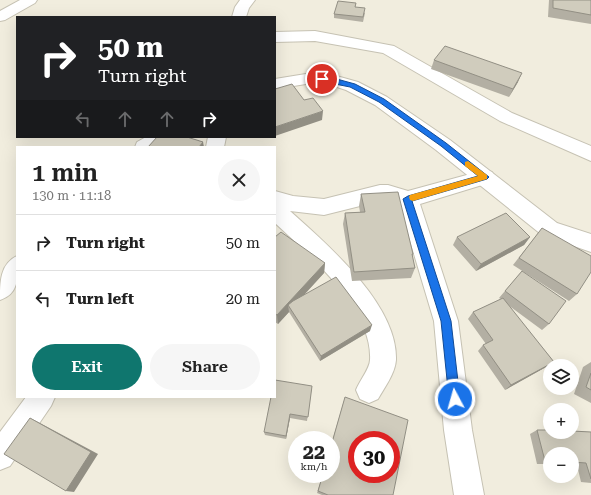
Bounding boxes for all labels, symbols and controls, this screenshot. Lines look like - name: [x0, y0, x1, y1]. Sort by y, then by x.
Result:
- text: 50 m: [98, 31, 163, 64]
- icon: right: [32, 32, 84, 84]
- pin: [305, 62, 339, 96]
- text: Turn right: [98, 65, 186, 86]
- icon: arrive: [311, 68, 333, 90]
- icon: left: [72, 108, 94, 130]
- icon: ahead: [114, 108, 136, 130]
- icon: ahead: [156, 108, 178, 130]
- icon: right: [198, 108, 220, 130]
- text: 1 min: [32, 159, 98, 187]
- button: close: [218, 159, 260, 201]
- text: 130 m · 11:18: [32, 188, 111, 203]
- icon: right: [32, 232, 54, 254]
- text: Turn right: [66, 234, 145, 252]
- text: 50 m: [226, 234, 260, 252]
- icon: left: [32, 288, 54, 310]
- text: Turn left: [66, 290, 134, 308]
- text: 20 m: [226, 290, 260, 308]
- button: Exit: [32, 344, 142, 390]
- button: Share: [150, 344, 260, 390]
- map controls: [543, 359, 579, 483]
- button: layers: [543, 359, 579, 395]
- position arrow: [434, 378, 476, 420]
- button: +: [543, 403, 579, 439]
- speed limit sign: 30: [348, 431, 400, 483]
- text: 22: [303, 440, 325, 464]
- button: −: [543, 447, 579, 483]
- text: km/h: [301, 461, 327, 472]

